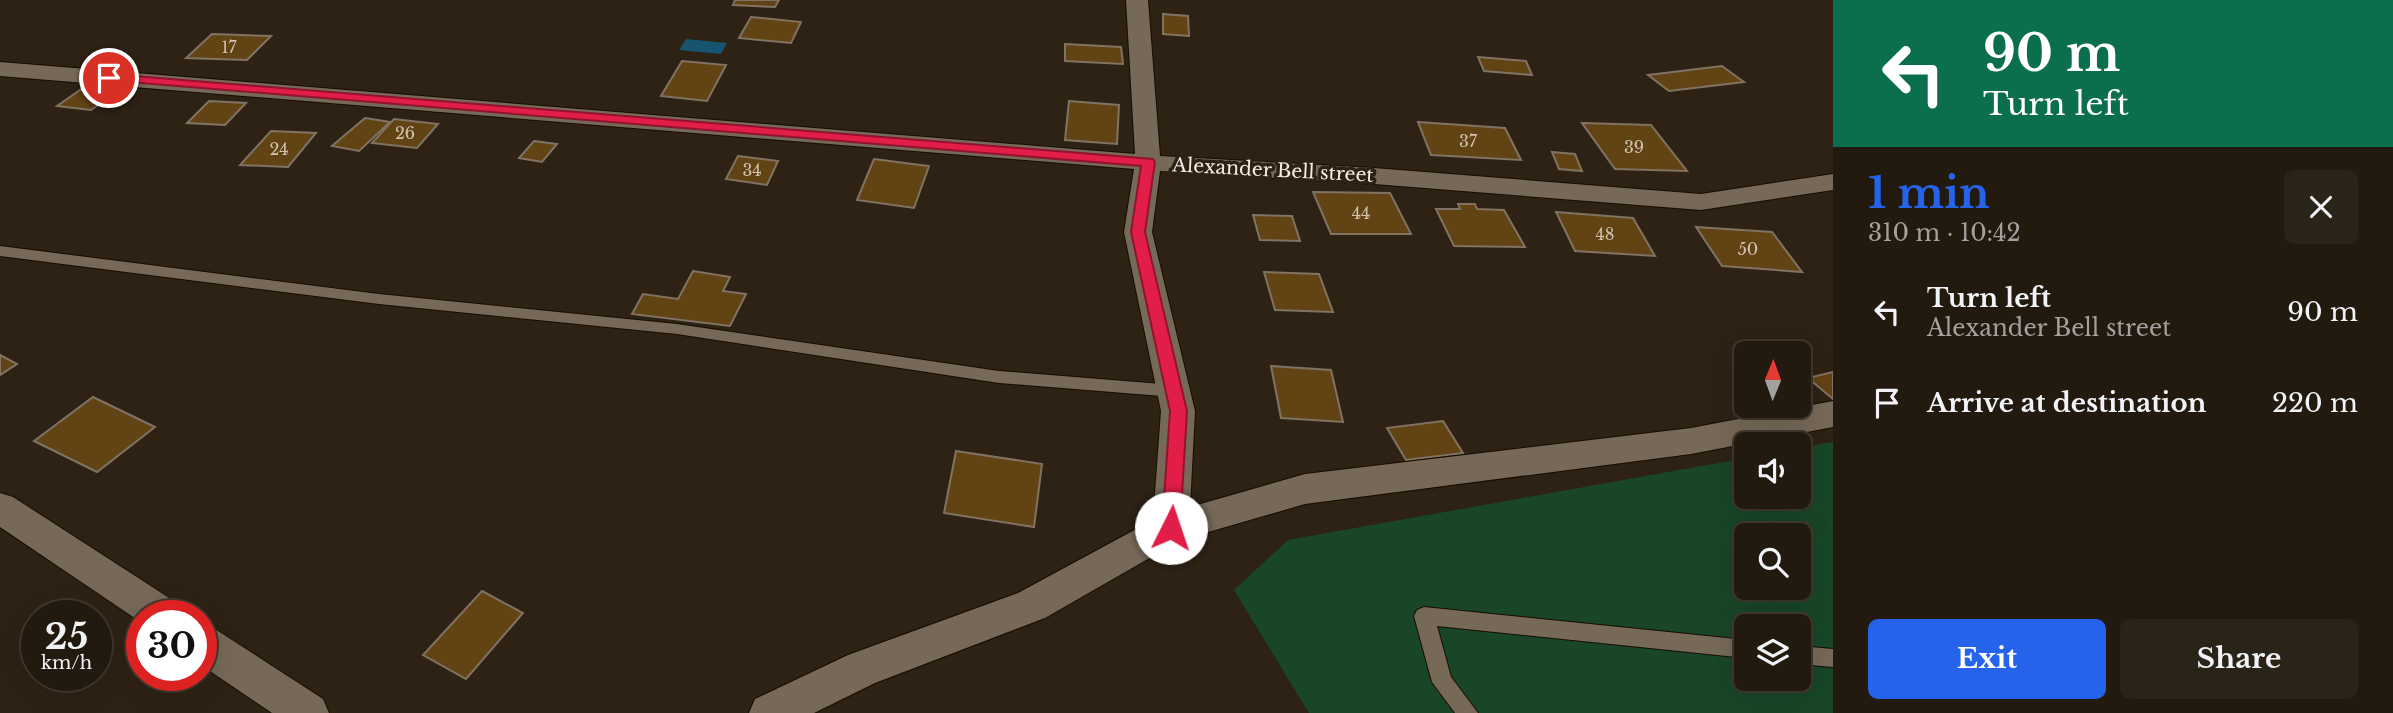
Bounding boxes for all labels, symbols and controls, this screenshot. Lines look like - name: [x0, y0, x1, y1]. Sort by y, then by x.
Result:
- text: 90 m: [1983, 23, 2120, 84]
- icon: left: [1868, 28, 1959, 119]
- house number: 17: [221, 37, 238, 57]
- pin: [79, 48, 139, 108]
- icon: arrive: [90, 59, 128, 97]
- text: Turn left: [1983, 84, 2129, 124]
- house number: 26: [395, 123, 415, 143]
- house number: 37: [1459, 131, 1478, 151]
- house number: 39: [1624, 137, 1644, 157]
- house number: 24: [269, 139, 289, 159]
- street label: Alexander Bell street: [1171, 153, 1375, 187]
- house number: 34: [742, 160, 762, 180]
- text: 1 min: [1868, 167, 1990, 219]
- button: close: [2284, 170, 2358, 244]
- house number: 44: [1352, 203, 1370, 223]
- text: 310 m · 10:42: [1868, 219, 2021, 247]
- house number: 48: [1595, 224, 1615, 244]
- house number: 50: [1738, 239, 1758, 259]
- text: Turn left: [1927, 282, 2051, 314]
- icon: left: [1868, 293, 1906, 331]
- text: 90 m: [2287, 296, 2358, 328]
- text: Alexander Bell street: [1927, 314, 2171, 342]
- north arrow: [1734, 341, 1811, 418]
- map controls: [1734, 341, 1811, 691]
- icon: arrive: [1868, 384, 1906, 422]
- text: Arrive at destination: [1927, 387, 2207, 419]
- text: 220 m: [2272, 387, 2358, 419]
- button: sound: [1734, 432, 1811, 509]
- position arrow: [1134, 491, 1208, 565]
- button: search: [1734, 523, 1811, 600]
- speed limit sign: 30: [126, 600, 217, 691]
- button: layers: [1734, 614, 1811, 691]
- text: 25: [45, 615, 88, 658]
- button: Exit: [1868, 619, 2106, 699]
- button: Share: [2120, 619, 2358, 699]
- text: km/h: [41, 652, 92, 674]

